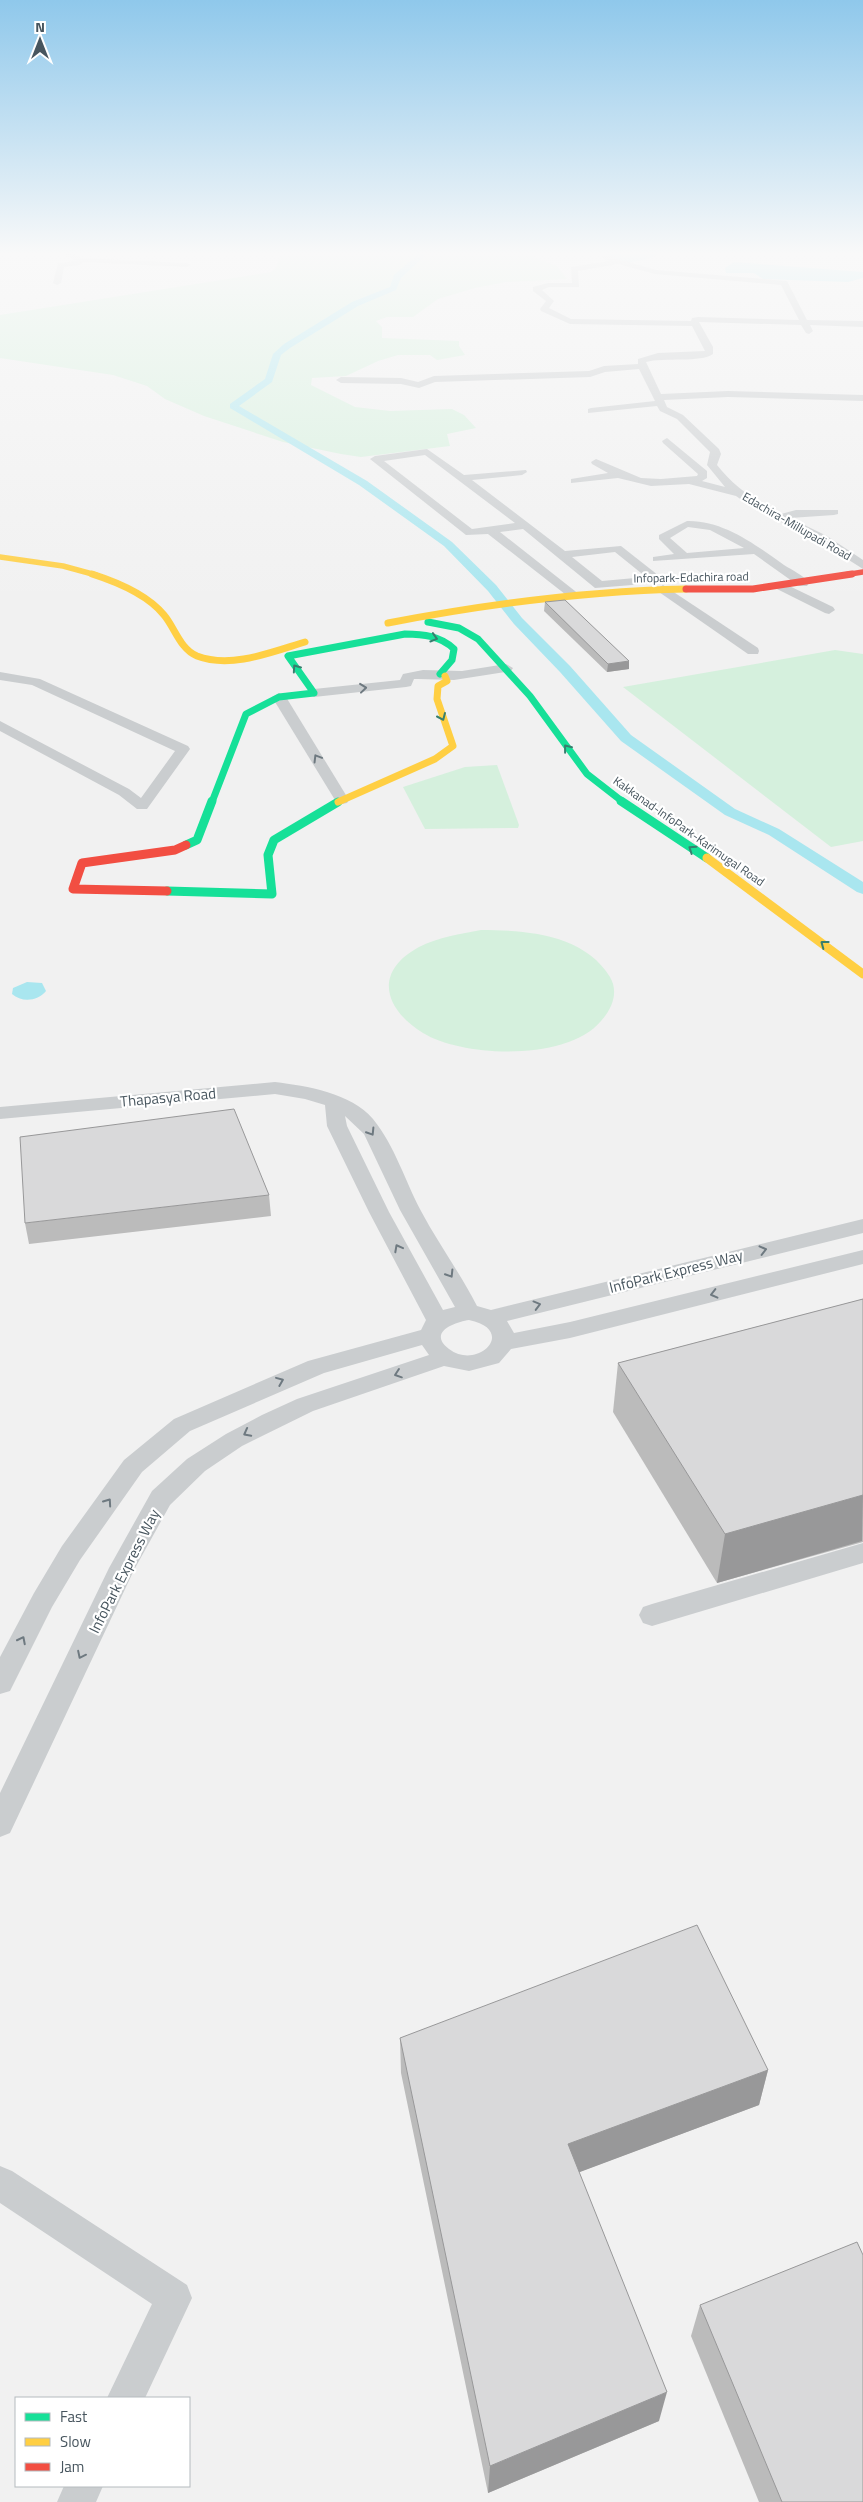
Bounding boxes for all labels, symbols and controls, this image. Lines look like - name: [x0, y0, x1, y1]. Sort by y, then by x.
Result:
- north arrow: [15, 15, 65, 65]
- text: N: [35, 16, 45, 37]
- street label: Edachira-Millupadi Road: [739, 487, 855, 565]
- street label: Infopark-Edachira road: [633, 566, 749, 588]
- one-way arrow: [429, 632, 438, 643]
- one-way arrow: [293, 664, 303, 673]
- one-way arrow: [359, 683, 367, 694]
- one-way arrow: [436, 712, 447, 721]
- one-way arrow: [564, 744, 573, 754]
- one-way arrow: [313, 755, 323, 764]
- street label: Kakkanad-InfoPark-Karimugal Road: [609, 771, 769, 891]
- one-way arrow: [689, 846, 698, 855]
- one-way arrow: [820, 941, 830, 950]
- street label: Thapasya Road: [119, 1081, 217, 1113]
- one-way arrow: [365, 1127, 374, 1136]
- street label: InfoPark Express Way: [607, 1243, 745, 1299]
- one-way arrow: [395, 1244, 405, 1253]
- one-way arrow: [758, 1245, 767, 1256]
- one-way arrow: [443, 1269, 453, 1278]
- one-way arrow: [709, 1288, 718, 1299]
- one-way arrow: [533, 1300, 541, 1311]
- one-way arrow: [394, 1368, 403, 1378]
- one-way arrow: [275, 1377, 284, 1388]
- one-way arrow: [244, 1427, 253, 1437]
- one-way arrow: [102, 1498, 111, 1507]
- street label: InfoPark Express Way: [83, 1505, 165, 1637]
- one-way arrow: [16, 1636, 26, 1645]
- one-way arrow: [77, 1650, 87, 1659]
- legend: [15, 2397, 190, 2487]
- text: Fast: [60, 2405, 88, 2428]
- text: Slow: [60, 2430, 91, 2453]
- text: Jam: [60, 2455, 84, 2478]

